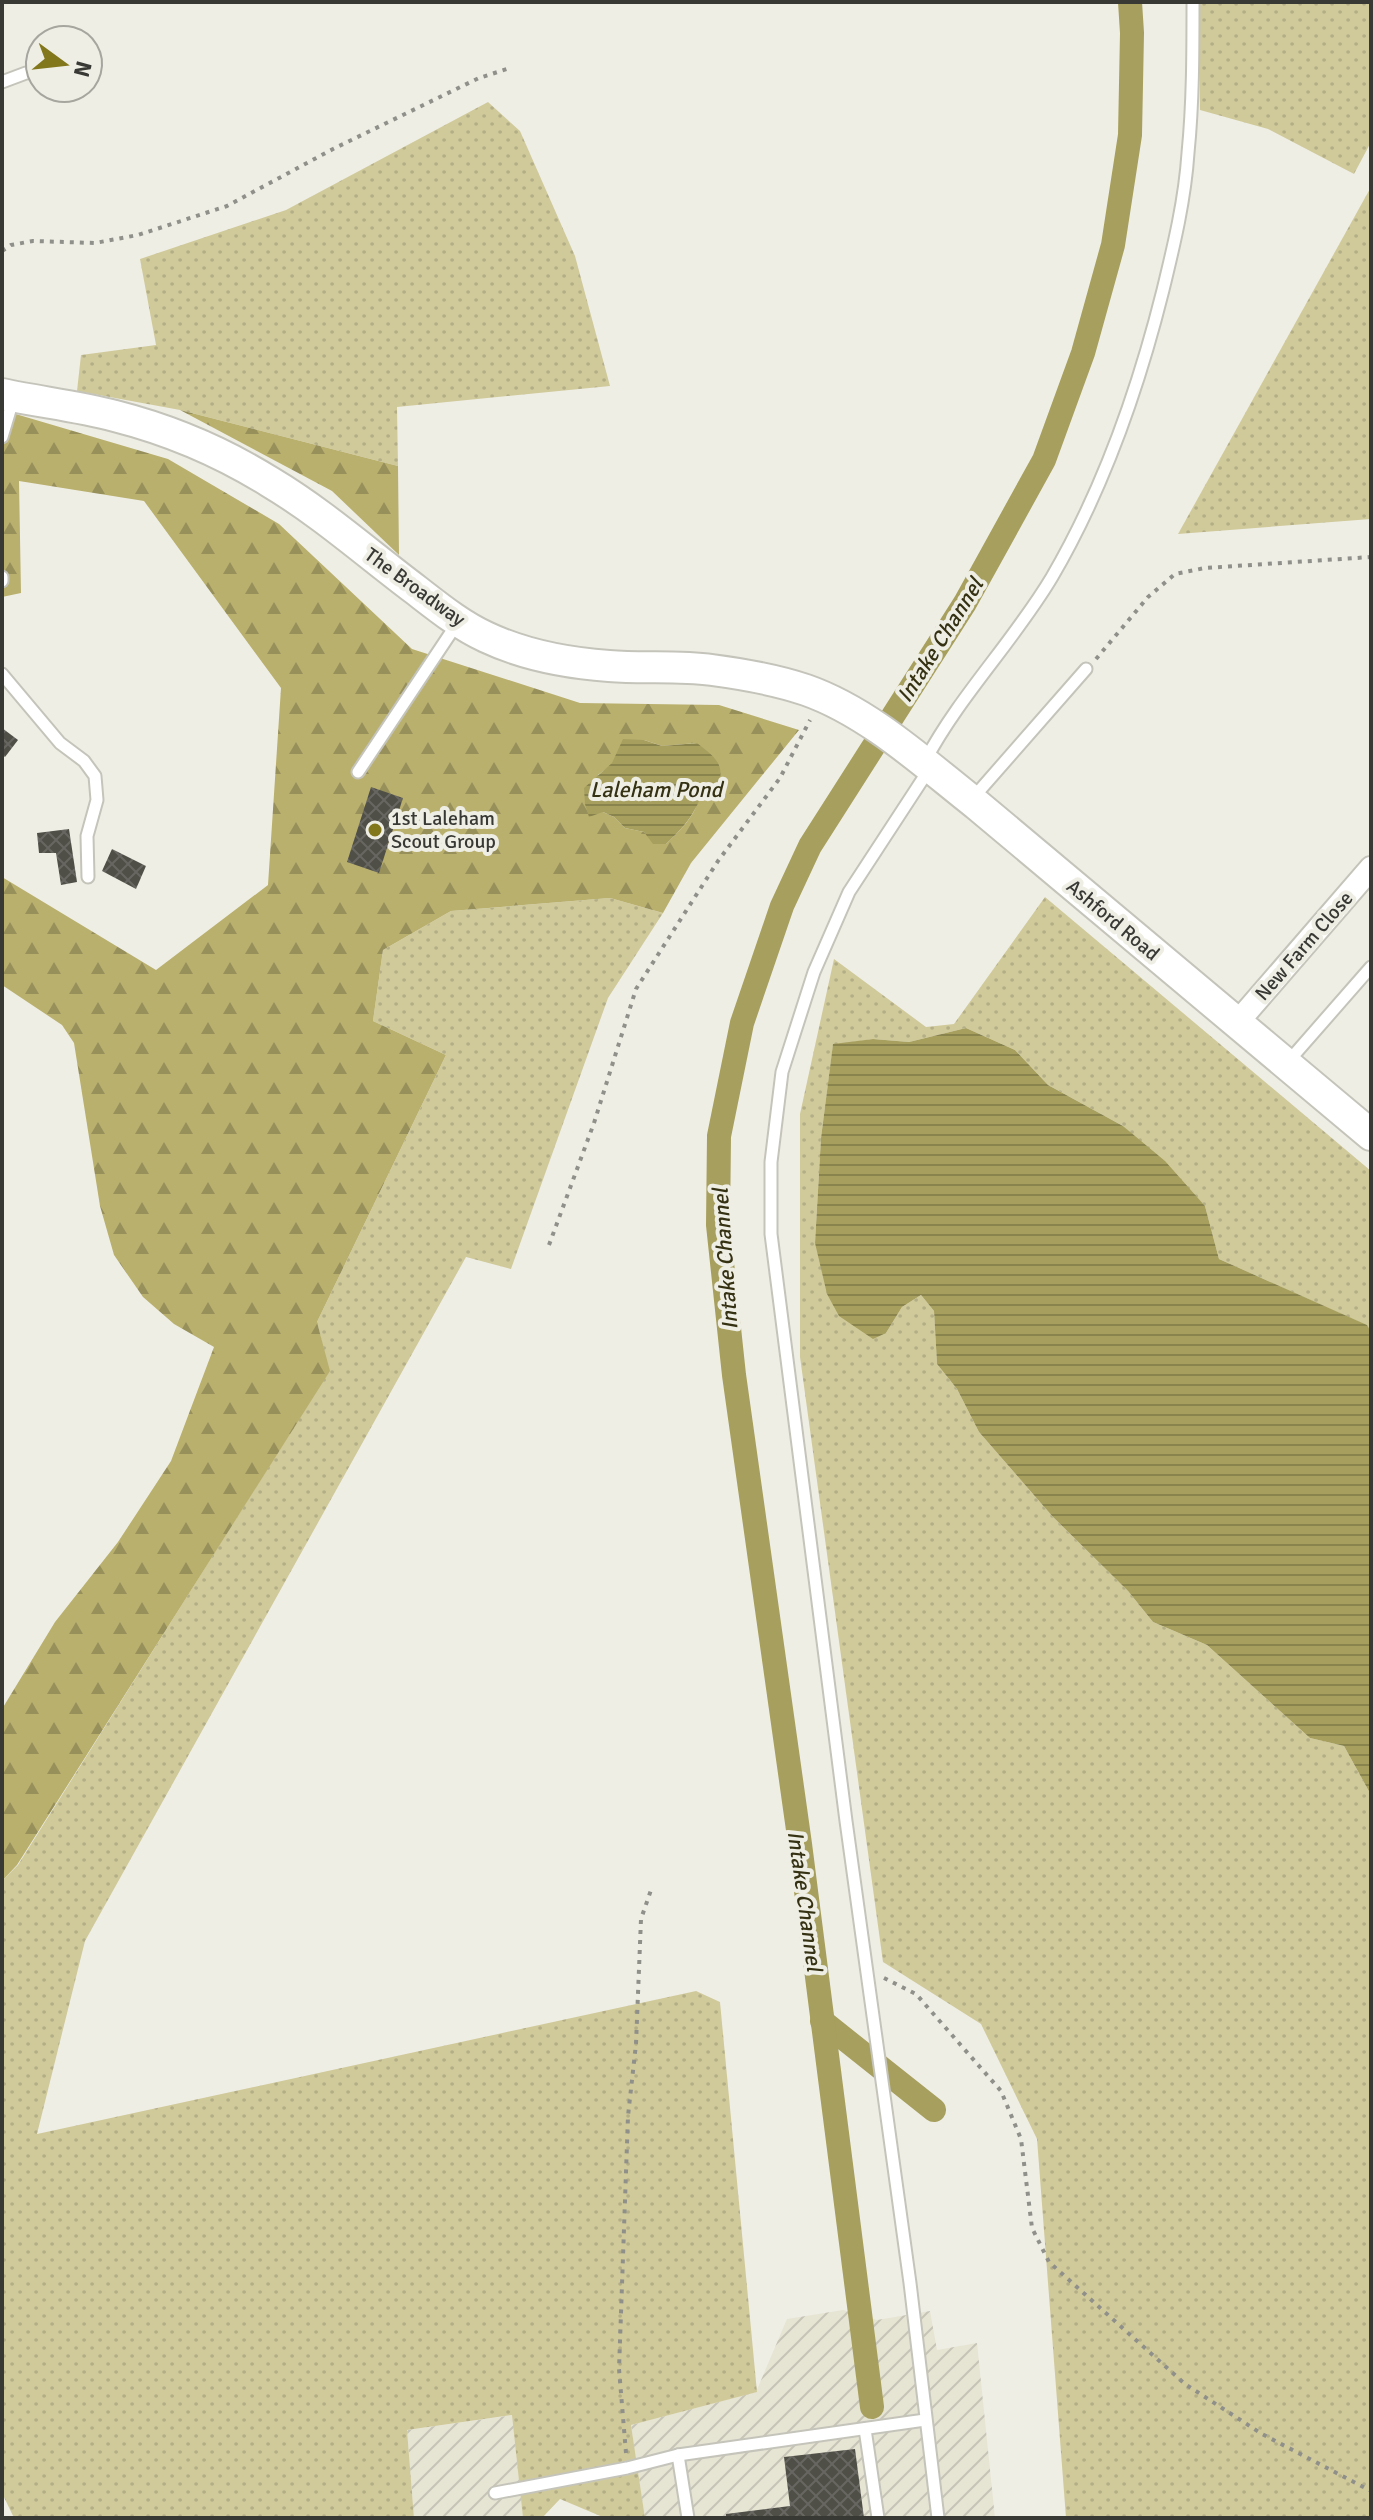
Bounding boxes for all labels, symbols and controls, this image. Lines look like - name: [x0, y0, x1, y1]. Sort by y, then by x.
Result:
- north arrow: [24, 24, 104, 104]
- text: N: [68, 58, 98, 80]
- street label: The Broadway: [360, 542, 471, 632]
- water label: Intake Channel: [891, 571, 990, 707]
- water label: Laleham Pond: [590, 776, 724, 803]
- place label: 1st Laleham Scout Group: [391, 806, 496, 854]
- marker: 1st Laleham Scout Group: [366, 821, 384, 839]
- street label: Ashford Road: [1061, 874, 1165, 966]
- street label: New Farm Close: [1250, 886, 1358, 1006]
- water label: Intake Channel: [706, 1186, 743, 1331]
- water label: Intake Channel: [782, 1829, 828, 1975]

